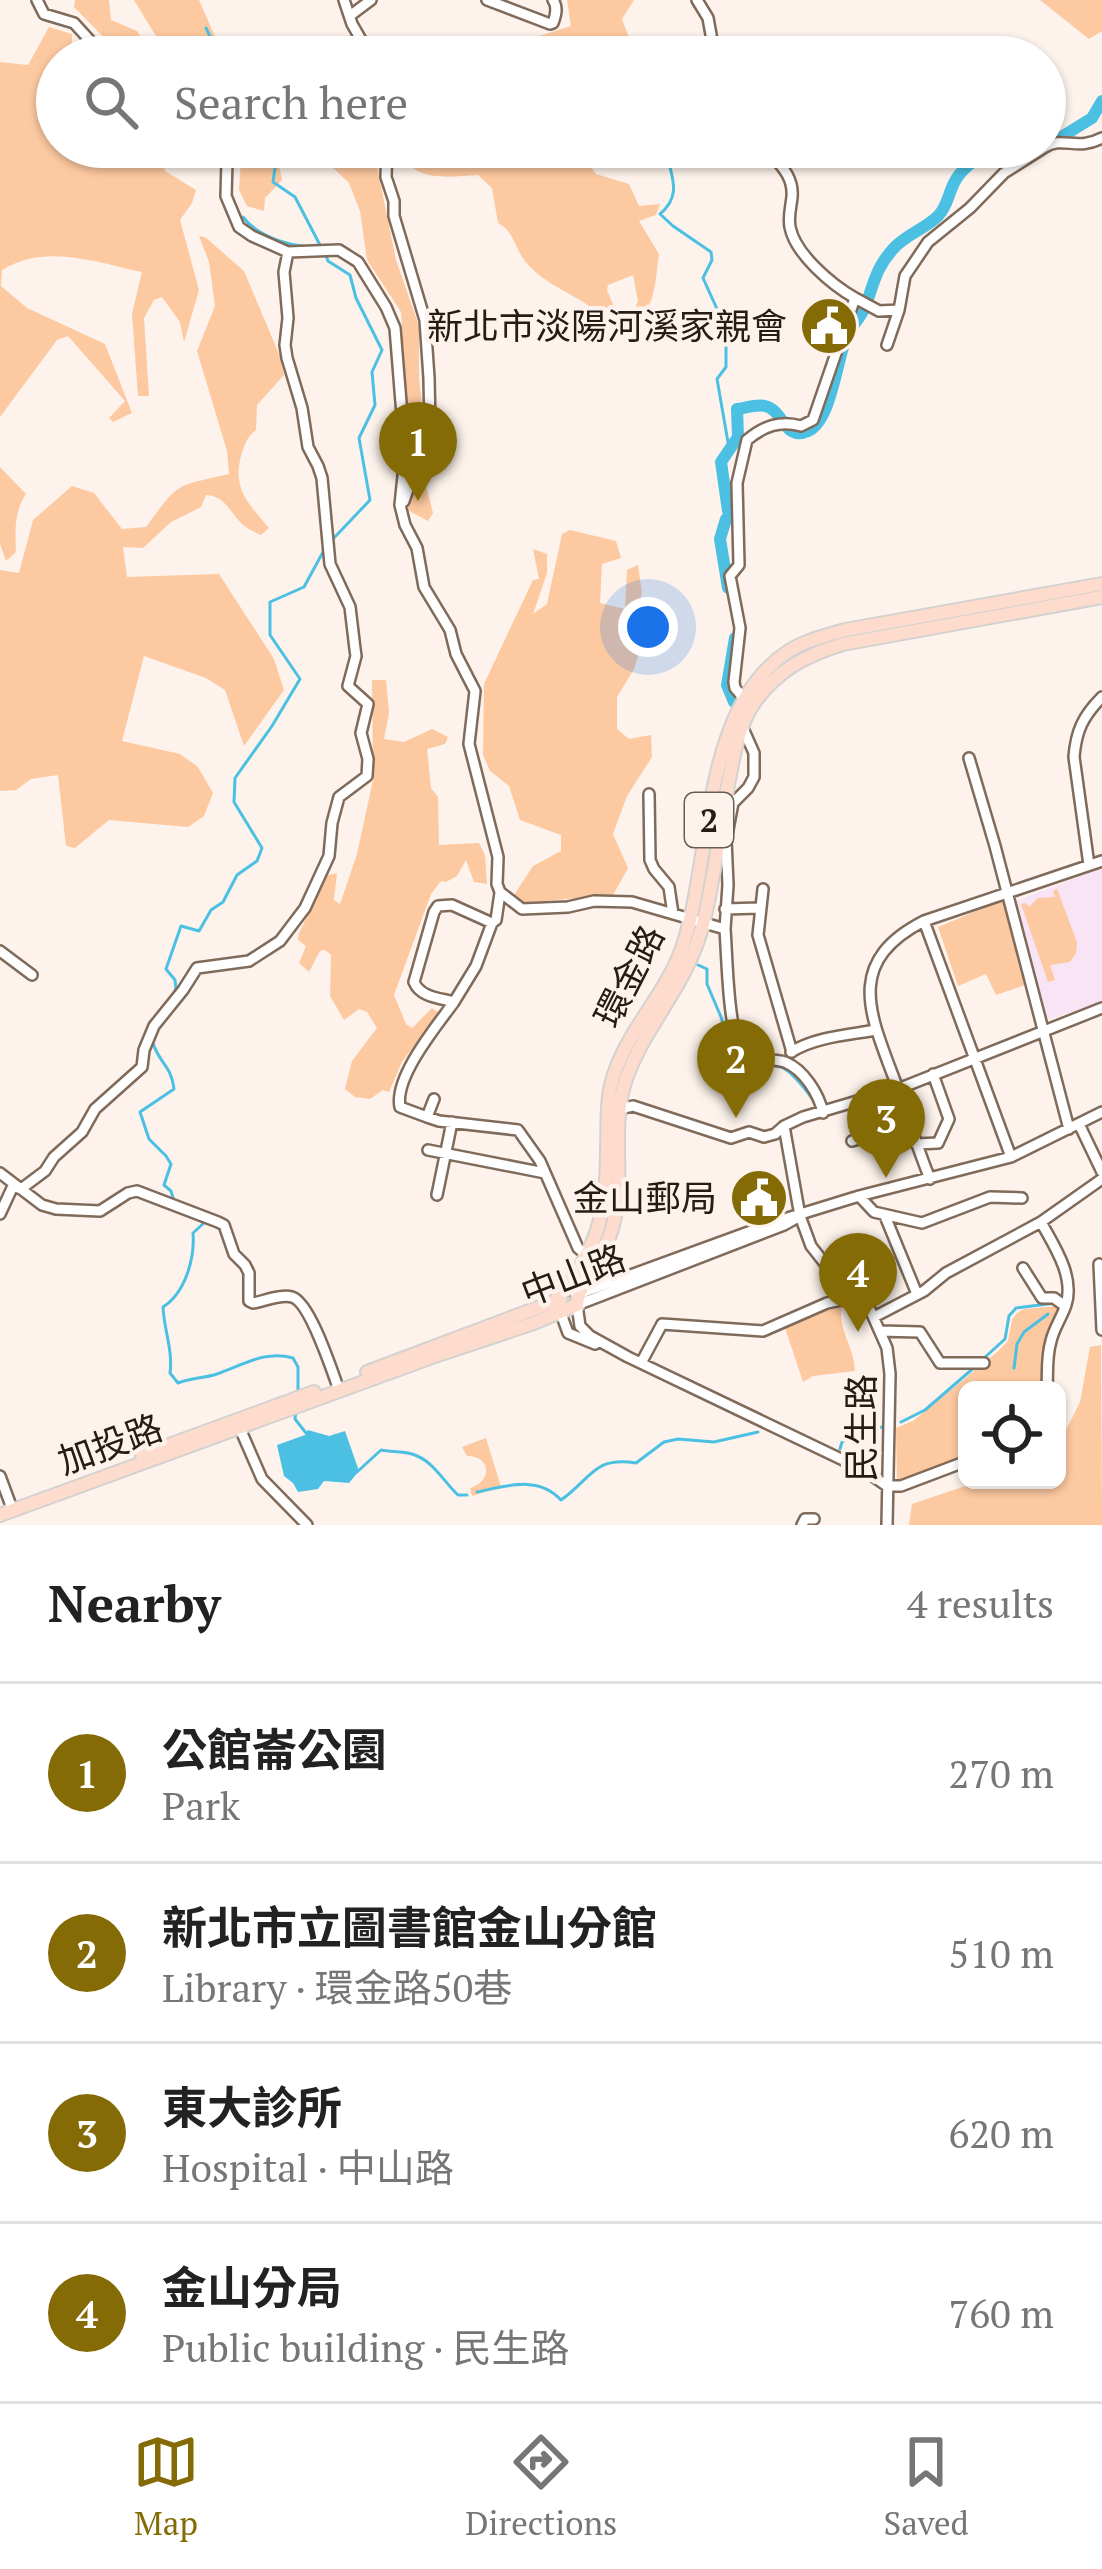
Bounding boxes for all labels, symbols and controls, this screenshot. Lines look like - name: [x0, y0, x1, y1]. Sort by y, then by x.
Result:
- search box: [36, 36, 1066, 168]
- icon: search: [78, 69, 144, 135]
- text: Search here: [174, 72, 408, 132]
- public building icon: 新北市淡陽河溪家親會: [798, 295, 860, 357]
- place label: 新北市淡陽河溪家親會: [427, 302, 787, 349]
- pin: 1: [379, 402, 457, 501]
- your location: [618, 597, 678, 657]
- road number: 2: [685, 793, 733, 847]
- street label: 環金路: [583, 917, 674, 1035]
- pin: 2: [697, 1019, 775, 1118]
- pin: 3: [847, 1079, 925, 1178]
- public building icon: 金山郵局: [728, 1167, 790, 1229]
- place label: 金山郵局: [573, 1174, 717, 1221]
- street label: 中山路: [514, 1233, 632, 1316]
- pin: 4: [819, 1233, 897, 1332]
- street label: 民生路: [837, 1374, 884, 1482]
- map controls: [958, 1381, 1066, 1489]
- button: locate: [958, 1381, 1066, 1489]
- street label: 加投路: [51, 1403, 169, 1484]
- text: Nearby: [48, 1569, 221, 1637]
- text: 4 results: [907, 1577, 1054, 1629]
- text: 公館崙公園: [162, 1719, 387, 1779]
- text: 1: [76, 1747, 98, 1799]
- text: 270 m: [949, 1747, 1054, 1799]
- text: Park: [162, 1779, 240, 1831]
- text: 新北市立圖書館金山分館: [162, 1897, 657, 1957]
- text: 2: [76, 1927, 98, 1979]
- text: 510 m: [949, 1927, 1054, 1979]
- text: Library · 環金路50巷: [162, 1961, 512, 2013]
- text: 東大診所: [162, 2077, 342, 2137]
- text: 3: [76, 2107, 98, 2159]
- text: 620 m: [949, 2107, 1054, 2159]
- text: Hospital · 中山路: [162, 2141, 454, 2193]
- text: 金山分局: [162, 2257, 342, 2317]
- text: 4: [76, 2287, 98, 2339]
- text: 760 m: [949, 2287, 1054, 2339]
- text: Public building · 民生路: [162, 2321, 569, 2373]
- tab: Map: [133, 2429, 199, 2544]
- tab: Directions: [465, 2429, 617, 2544]
- tab: Saved: [884, 2429, 969, 2544]

